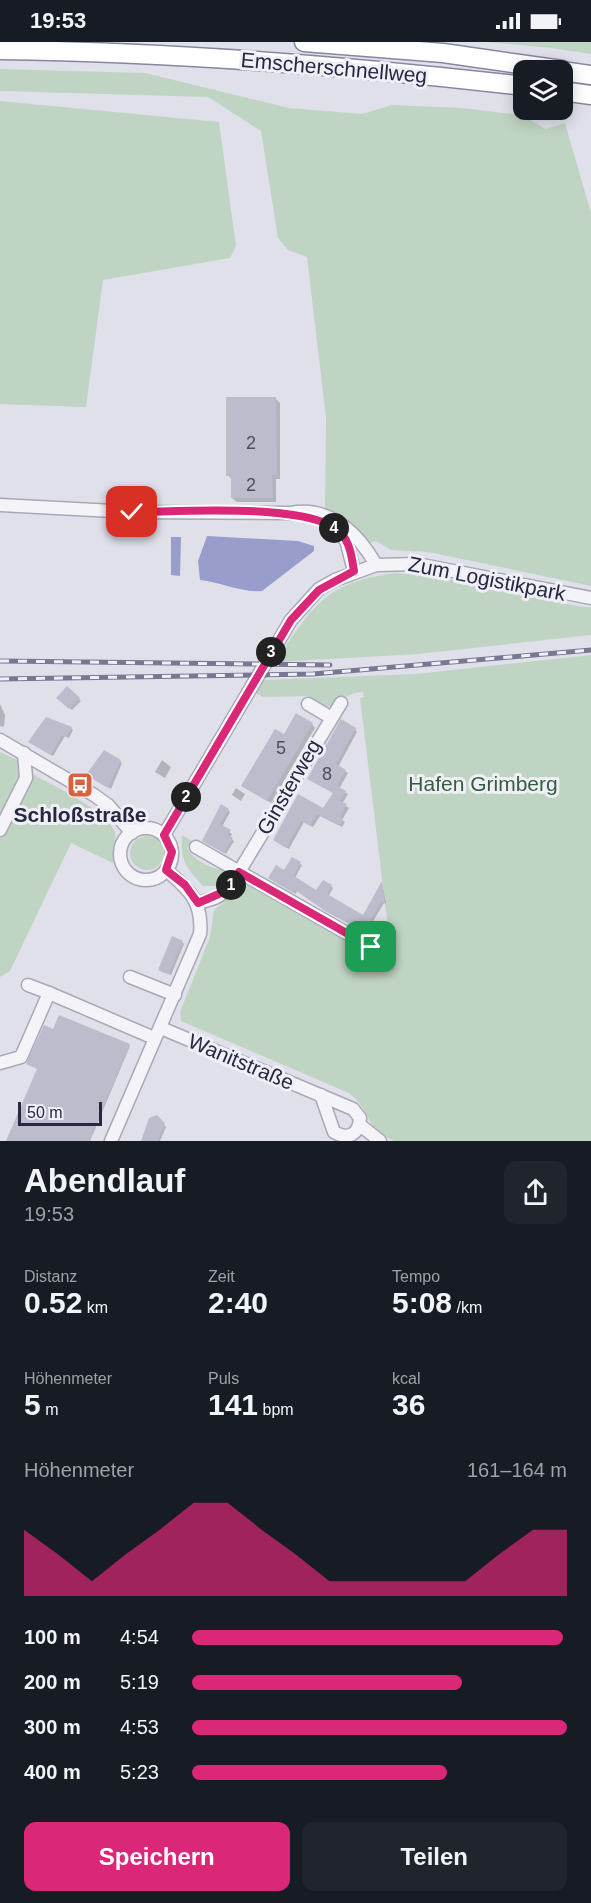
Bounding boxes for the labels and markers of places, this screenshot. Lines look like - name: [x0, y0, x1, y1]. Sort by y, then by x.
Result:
- pin: [106, 486, 157, 537]
- pin: 4: [319, 513, 349, 543]
- pin: 3: [256, 637, 286, 667]
- bus stop icon: Schloßstraße: [65, 770, 95, 800]
- pin: 2: [171, 782, 201, 812]
- place label: Schloßstraße: [13, 803, 147, 826]
- pin: 1: [216, 870, 246, 900]
- pin: [345, 921, 396, 972]

